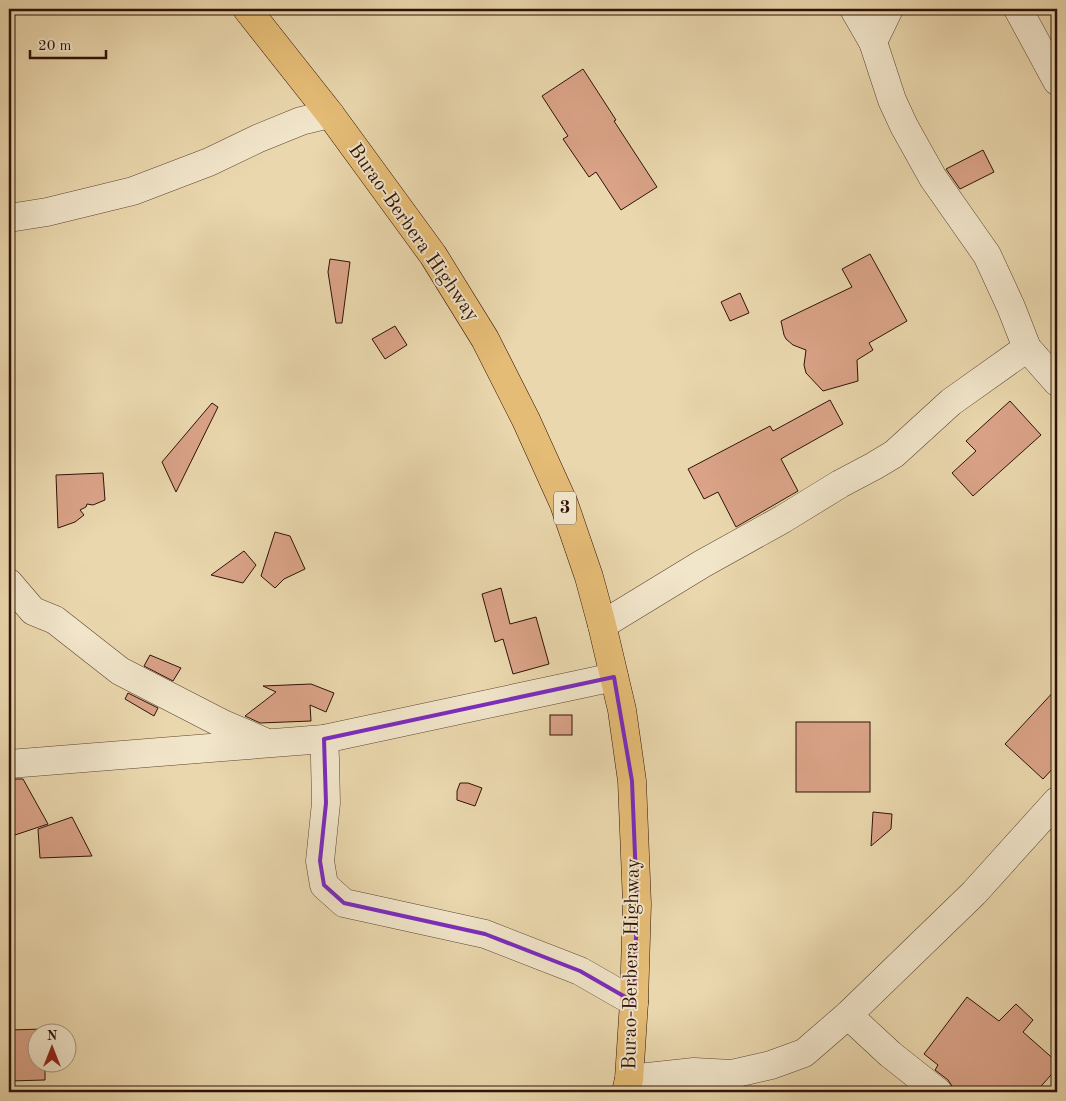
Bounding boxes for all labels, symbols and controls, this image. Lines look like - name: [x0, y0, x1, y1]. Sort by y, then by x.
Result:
- scale bar: [30, 28, 106, 60]
- text: 20 m: [38, 39, 72, 54]
- street label: Burao-Berbera Highway: [344, 140, 482, 326]
- road number: 3: [554, 492, 576, 524]
- street label: Burao-Berbera Highway: [620, 857, 644, 1070]
- north arrow: [28, 1024, 78, 1074]
- text: N: [47, 1029, 58, 1043]

